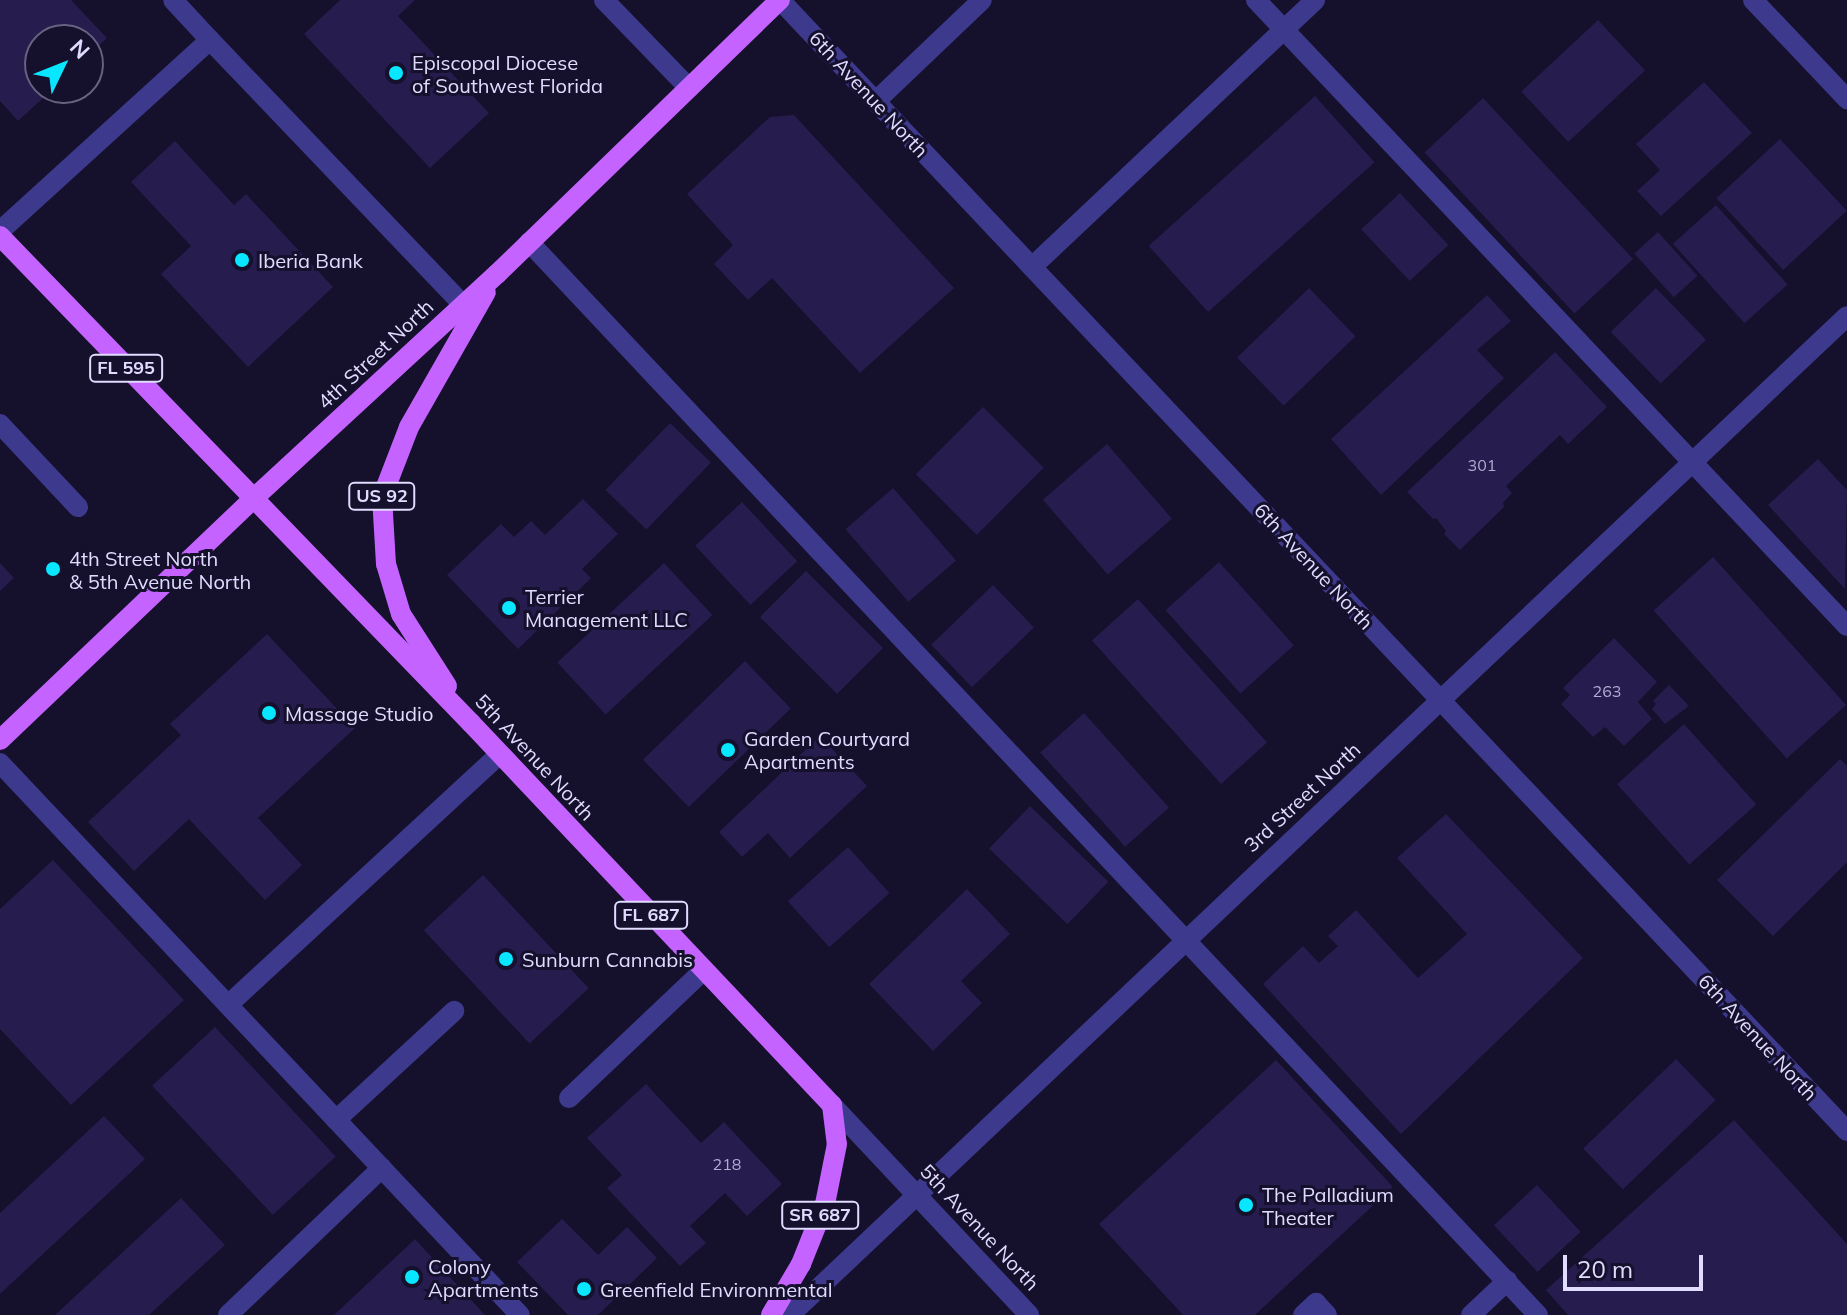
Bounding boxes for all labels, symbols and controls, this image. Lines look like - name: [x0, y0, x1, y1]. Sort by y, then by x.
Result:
- north arrow: [24, 24, 104, 104]
- street label: 6th Avenue North: [804, 26, 934, 162]
- text: N: [64, 33, 96, 65]
- place label: Episcopal Diocese of Southwest Florida: [412, 50, 603, 97]
- marker: Episcopal Diocese of Southwest Florida: [387, 64, 405, 82]
- place label: Iberia Bank: [258, 248, 363, 272]
- marker: Iberia Bank: [233, 251, 251, 269]
- street label: 4th Street North: [312, 294, 438, 414]
- road number: FL 595: [88, 354, 164, 382]
- house number: 301: [1468, 455, 1496, 475]
- road number: US 92: [348, 482, 416, 510]
- street label: 6th Avenue North: [1249, 498, 1379, 634]
- place label: 4th Street North & 5th Avenue North: [69, 546, 251, 593]
- marker: 4th Street North & 5th Avenue North: [44, 560, 62, 578]
- place label: Terrier Management LLC: [525, 584, 688, 631]
- marker: Terrier Management LLC: [500, 599, 518, 617]
- house number: 263: [1593, 681, 1621, 701]
- street label: 5th Avenue North: [470, 689, 600, 825]
- place label: Massage Studio: [285, 701, 433, 725]
- marker: Massage Studio: [260, 704, 278, 722]
- place label: Garden Courtyard Apartments: [744, 726, 910, 773]
- street label: 3rd Street North: [1239, 737, 1365, 857]
- marker: Garden Courtyard Apartments: [719, 741, 737, 759]
- road number: FL 687: [613, 901, 689, 929]
- place label: Sunburn Cannabis: [522, 947, 693, 971]
- marker: Sunburn Cannabis: [497, 950, 515, 968]
- street label: 6th Avenue North: [1693, 969, 1823, 1105]
- house number: 218: [713, 1154, 741, 1174]
- street label: 5th Avenue North: [915, 1159, 1045, 1295]
- place label: The Palladium Theater: [1262, 1182, 1394, 1229]
- marker: The Palladium Theater: [1237, 1196, 1255, 1214]
- road number: SR 687: [780, 1201, 860, 1229]
- scale bar: [1567, 1239, 1707, 1289]
- place label: Colony Apartments: [428, 1254, 539, 1301]
- text: 20 m: [1577, 1254, 1633, 1284]
- marker: Colony Apartments: [403, 1268, 421, 1286]
- place label: Greenfield Environmental: [600, 1277, 833, 1301]
- marker: Greenfield Environmental: [575, 1280, 593, 1298]

